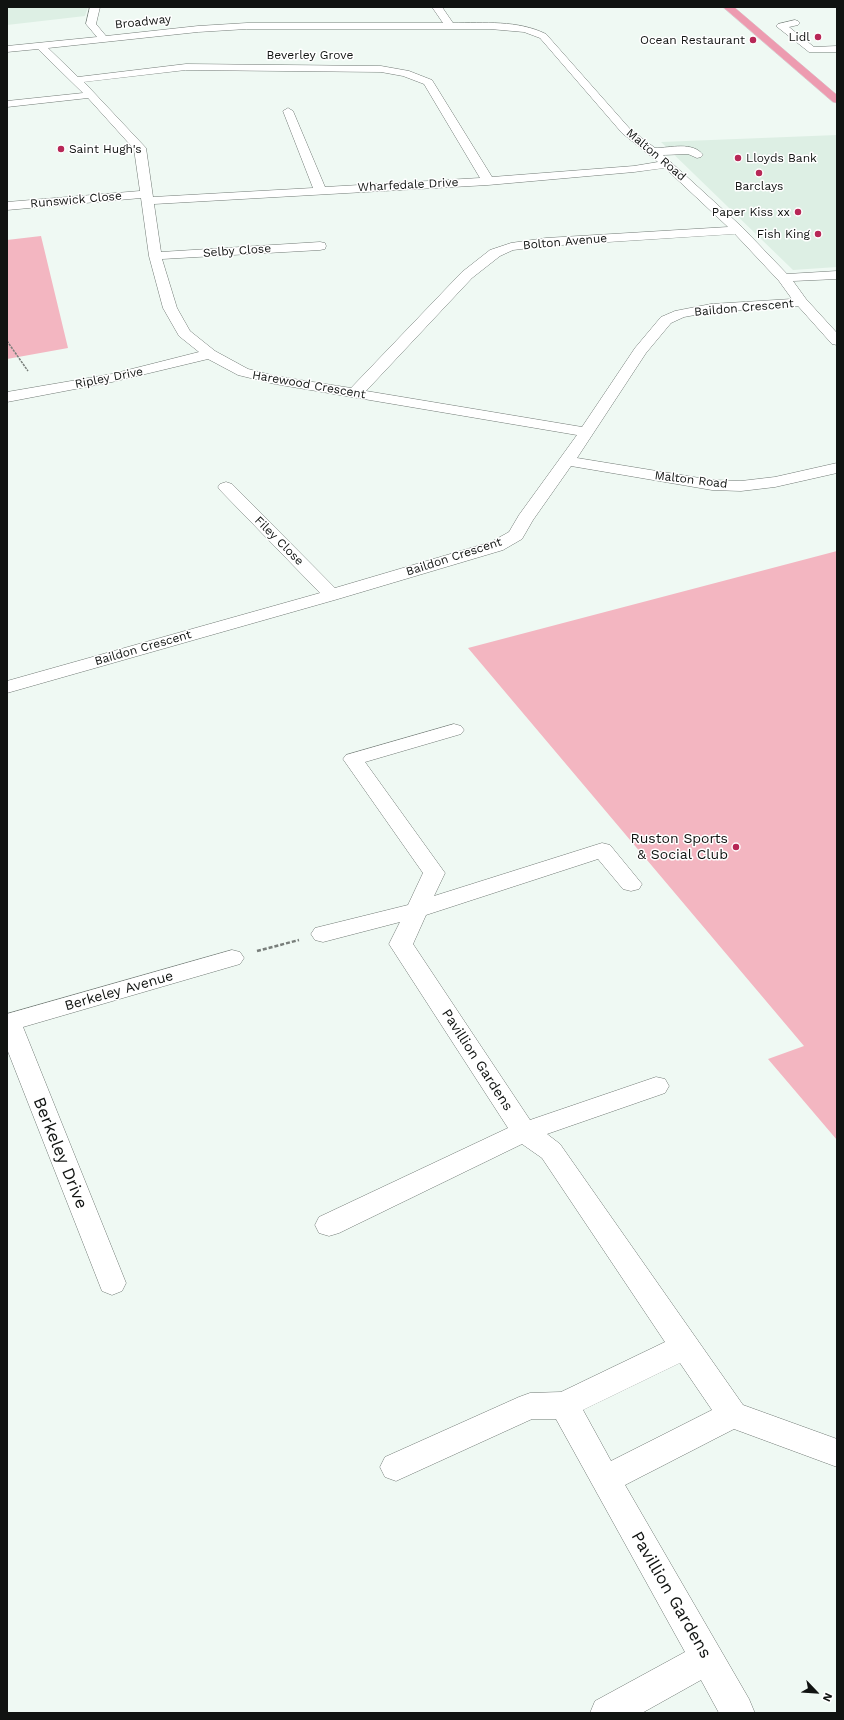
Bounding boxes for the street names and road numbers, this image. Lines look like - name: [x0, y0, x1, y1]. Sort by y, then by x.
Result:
- street label: Broadway: [114, 12, 172, 32]
- street label: Beverley Grove: [267, 48, 353, 62]
- street label: Malton Road: [623, 126, 689, 184]
- street label: Wharfedale Drive: [357, 175, 459, 195]
- street label: Runswick Close: [30, 189, 122, 211]
- street label: Bolton Avenue: [522, 231, 608, 253]
- street label: Selby Close: [202, 241, 272, 261]
- street label: Baildon Crescent: [694, 296, 794, 320]
- street label: Ripley Drive: [74, 364, 144, 392]
- street label: Harewood Crescent: [251, 368, 367, 402]
- street label: Malton Road: [654, 468, 728, 492]
- street label: Filey Close: [251, 513, 307, 569]
- street label: Baildon Crescent: [404, 535, 504, 579]
- street label: Baildon Crescent: [93, 627, 193, 669]
- street label: Berkeley Avenue: [63, 967, 175, 1015]
- street label: Pavillion Gardens: [438, 1006, 516, 1114]
- street label: Berkeley Drive: [28, 1094, 92, 1212]
- street label: Pavillion Gardens: [626, 1528, 716, 1662]

